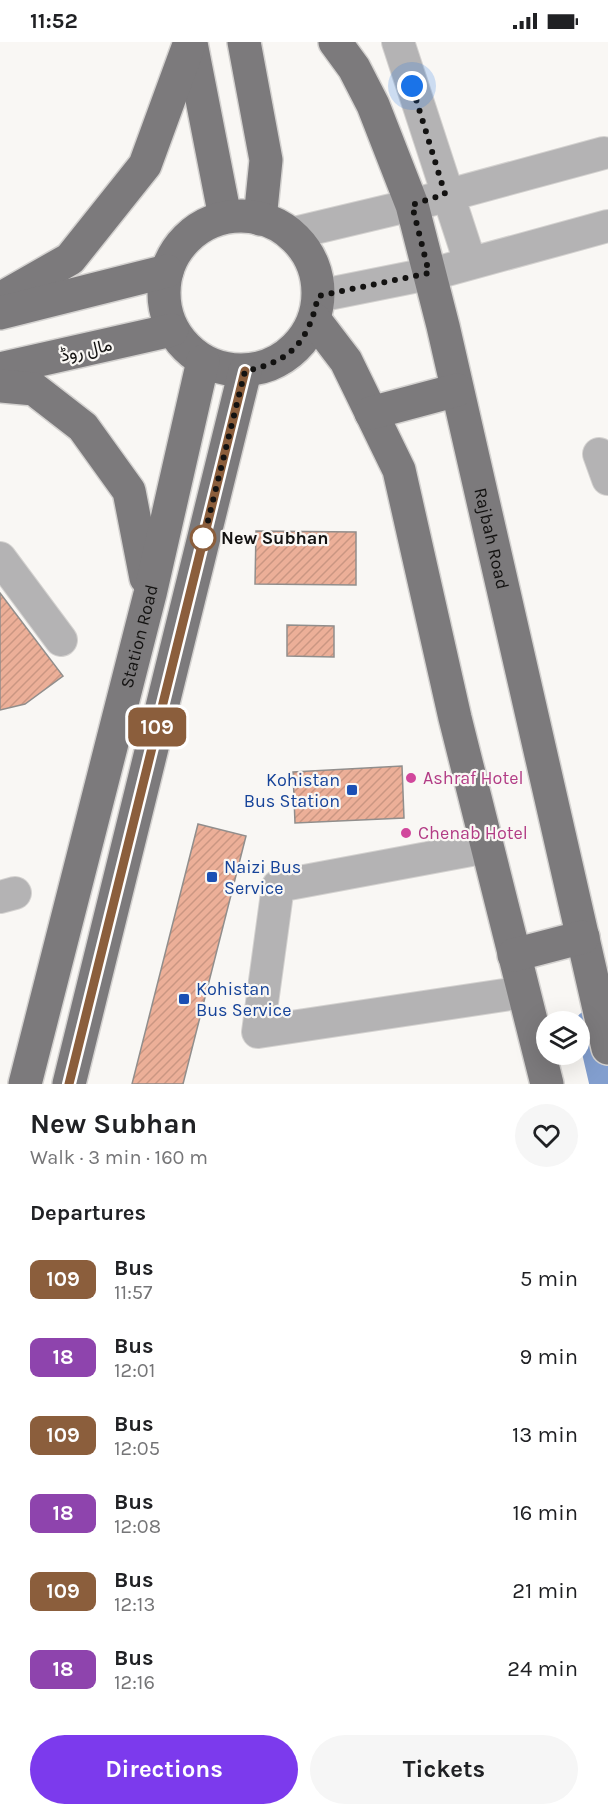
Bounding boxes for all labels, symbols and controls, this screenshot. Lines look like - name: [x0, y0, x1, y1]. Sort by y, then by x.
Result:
- text: 11:52: [30, 8, 78, 34]
- your location: [397, 71, 427, 101]
- street label: مال روڈ: [58, 333, 114, 367]
- street label: Rajbah Road: [469, 485, 514, 592]
- marker: New Subhan: [190, 525, 216, 551]
- place label: New Subhan: [221, 527, 328, 549]
- street label: Station Road: [115, 582, 163, 691]
- line badge: 109: [122, 708, 192, 746]
- text: 109: [140, 715, 174, 739]
- place label: Ashraf Hotel: [423, 767, 523, 789]
- place label: Kohistan Bus Station: [244, 769, 340, 812]
- marker: Ashraf Hotel: [404, 771, 418, 785]
- marker: Kohistan Bus Station: [345, 783, 359, 797]
- place label: Chenab Hotel: [418, 822, 528, 844]
- marker: Chenab Hotel: [399, 826, 413, 840]
- place label: Naizi Bus Service: [224, 856, 301, 899]
- marker: Naizi Bus Service: [205, 870, 219, 884]
- place label: Kohistan Bus Service: [196, 978, 291, 1021]
- marker: Kohistan Bus Service: [177, 992, 191, 1006]
- map controls: [536, 1011, 590, 1065]
- button: layers: [536, 1011, 590, 1065]
- button: heart: [515, 1104, 578, 1167]
- text: New Subhan: [30, 1107, 197, 1140]
- text: Walk · 3 min · 160 m: [30, 1146, 208, 1169]
- text: Departures: [30, 1200, 146, 1226]
- text: Bus: [114, 1255, 154, 1281]
- text: 5 min: [520, 1266, 578, 1292]
- text: 109: [46, 1267, 80, 1291]
- text: 11:57: [114, 1281, 153, 1304]
- text: Bus: [114, 1333, 154, 1359]
- text: 9 min: [520, 1344, 578, 1370]
- text: 18: [52, 1345, 74, 1369]
- text: 12:01: [114, 1359, 155, 1382]
- text: Bus: [114, 1411, 154, 1437]
- text: 13 min: [512, 1422, 578, 1448]
- text: 109: [46, 1423, 80, 1447]
- text: 12:05: [114, 1437, 160, 1460]
- text: Bus: [114, 1489, 154, 1515]
- text: 16 min: [512, 1500, 578, 1526]
- text: 18: [52, 1501, 74, 1525]
- text: 12:08: [114, 1515, 161, 1538]
- text: Bus: [114, 1567, 154, 1593]
- text: 21 min: [512, 1578, 578, 1604]
- text: 109: [46, 1579, 80, 1603]
- text: 12:13: [114, 1593, 155, 1616]
- text: Bus: [114, 1645, 154, 1671]
- text: 24 min: [507, 1656, 578, 1682]
- text: 18: [52, 1657, 74, 1681]
- text: 12:16: [114, 1671, 155, 1694]
- button: Directions: [30, 1735, 298, 1804]
- button: Tickets: [310, 1735, 578, 1804]

